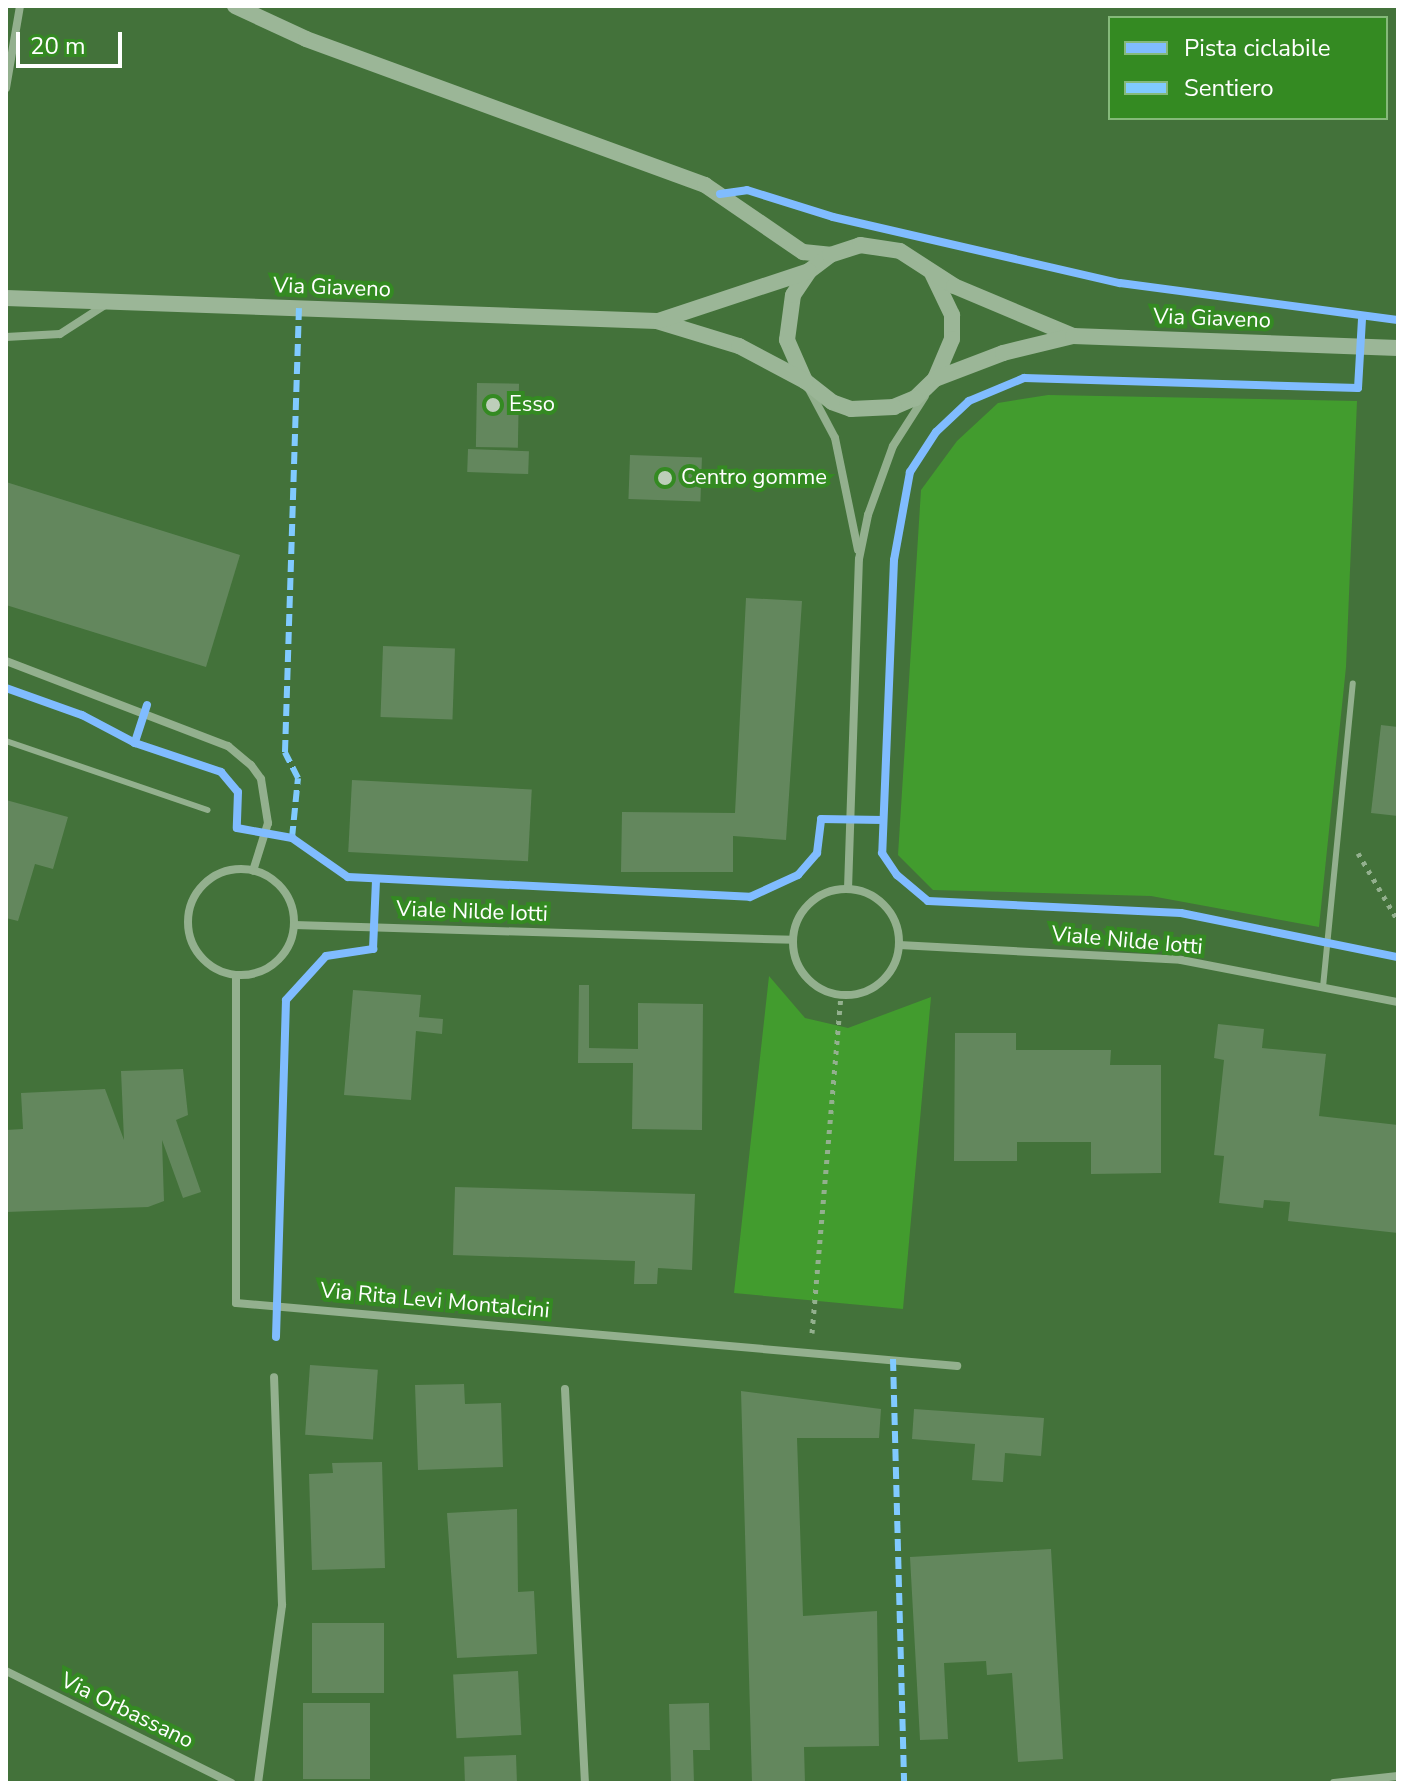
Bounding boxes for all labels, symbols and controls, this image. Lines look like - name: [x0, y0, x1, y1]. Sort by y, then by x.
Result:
- scale bar: [20, 16, 126, 66]
- legend: [1108, 16, 1388, 120]
- text: 20 m: [30, 30, 86, 62]
- text: Pista ciclabile: [1184, 32, 1330, 64]
- text: Sentiero: [1184, 72, 1274, 104]
- street label: Via Giaveno: [273, 273, 391, 303]
- street label: Via Giaveno: [1153, 304, 1271, 334]
- place label: Esso: [509, 392, 555, 418]
- marker: Esso: [484, 396, 502, 414]
- place label: Centro gomme: [681, 465, 827, 491]
- marker: Centro gomme: [656, 469, 674, 487]
- street label: Viale Nilde Iotti: [396, 896, 548, 928]
- street label: Viale Nilde Iotti: [1050, 921, 1204, 961]
- street label: Via Rita Levi Montalcini: [319, 1278, 551, 1324]
- street label: Via Orbassano: [56, 1667, 198, 1755]

